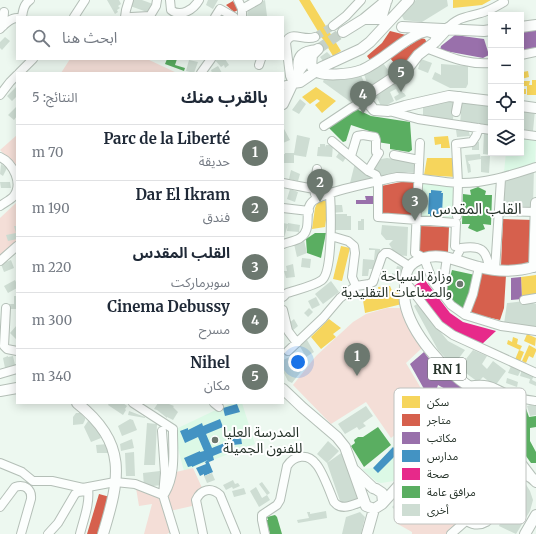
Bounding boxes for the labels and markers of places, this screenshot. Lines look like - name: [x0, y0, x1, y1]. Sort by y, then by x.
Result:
- pin: 5: [388, 59, 414, 92]
- pin: 4: [350, 81, 376, 114]
- pin: 2: [307, 169, 333, 202]
- pin: 3: [402, 188, 428, 221]
- place label: وزارة السياحة والصناعات التقليدية: [341, 267, 452, 301]
- marker: وزارة السياحة والصناعات التقليدية: [455, 279, 465, 289]
- pin: 1: [344, 343, 370, 376]
- place label: المدرسة العليا للفنون الجميلة: [223, 423, 302, 457]
- marker: المدرسة العليا للفنون الجميلة: [210, 435, 220, 445]

